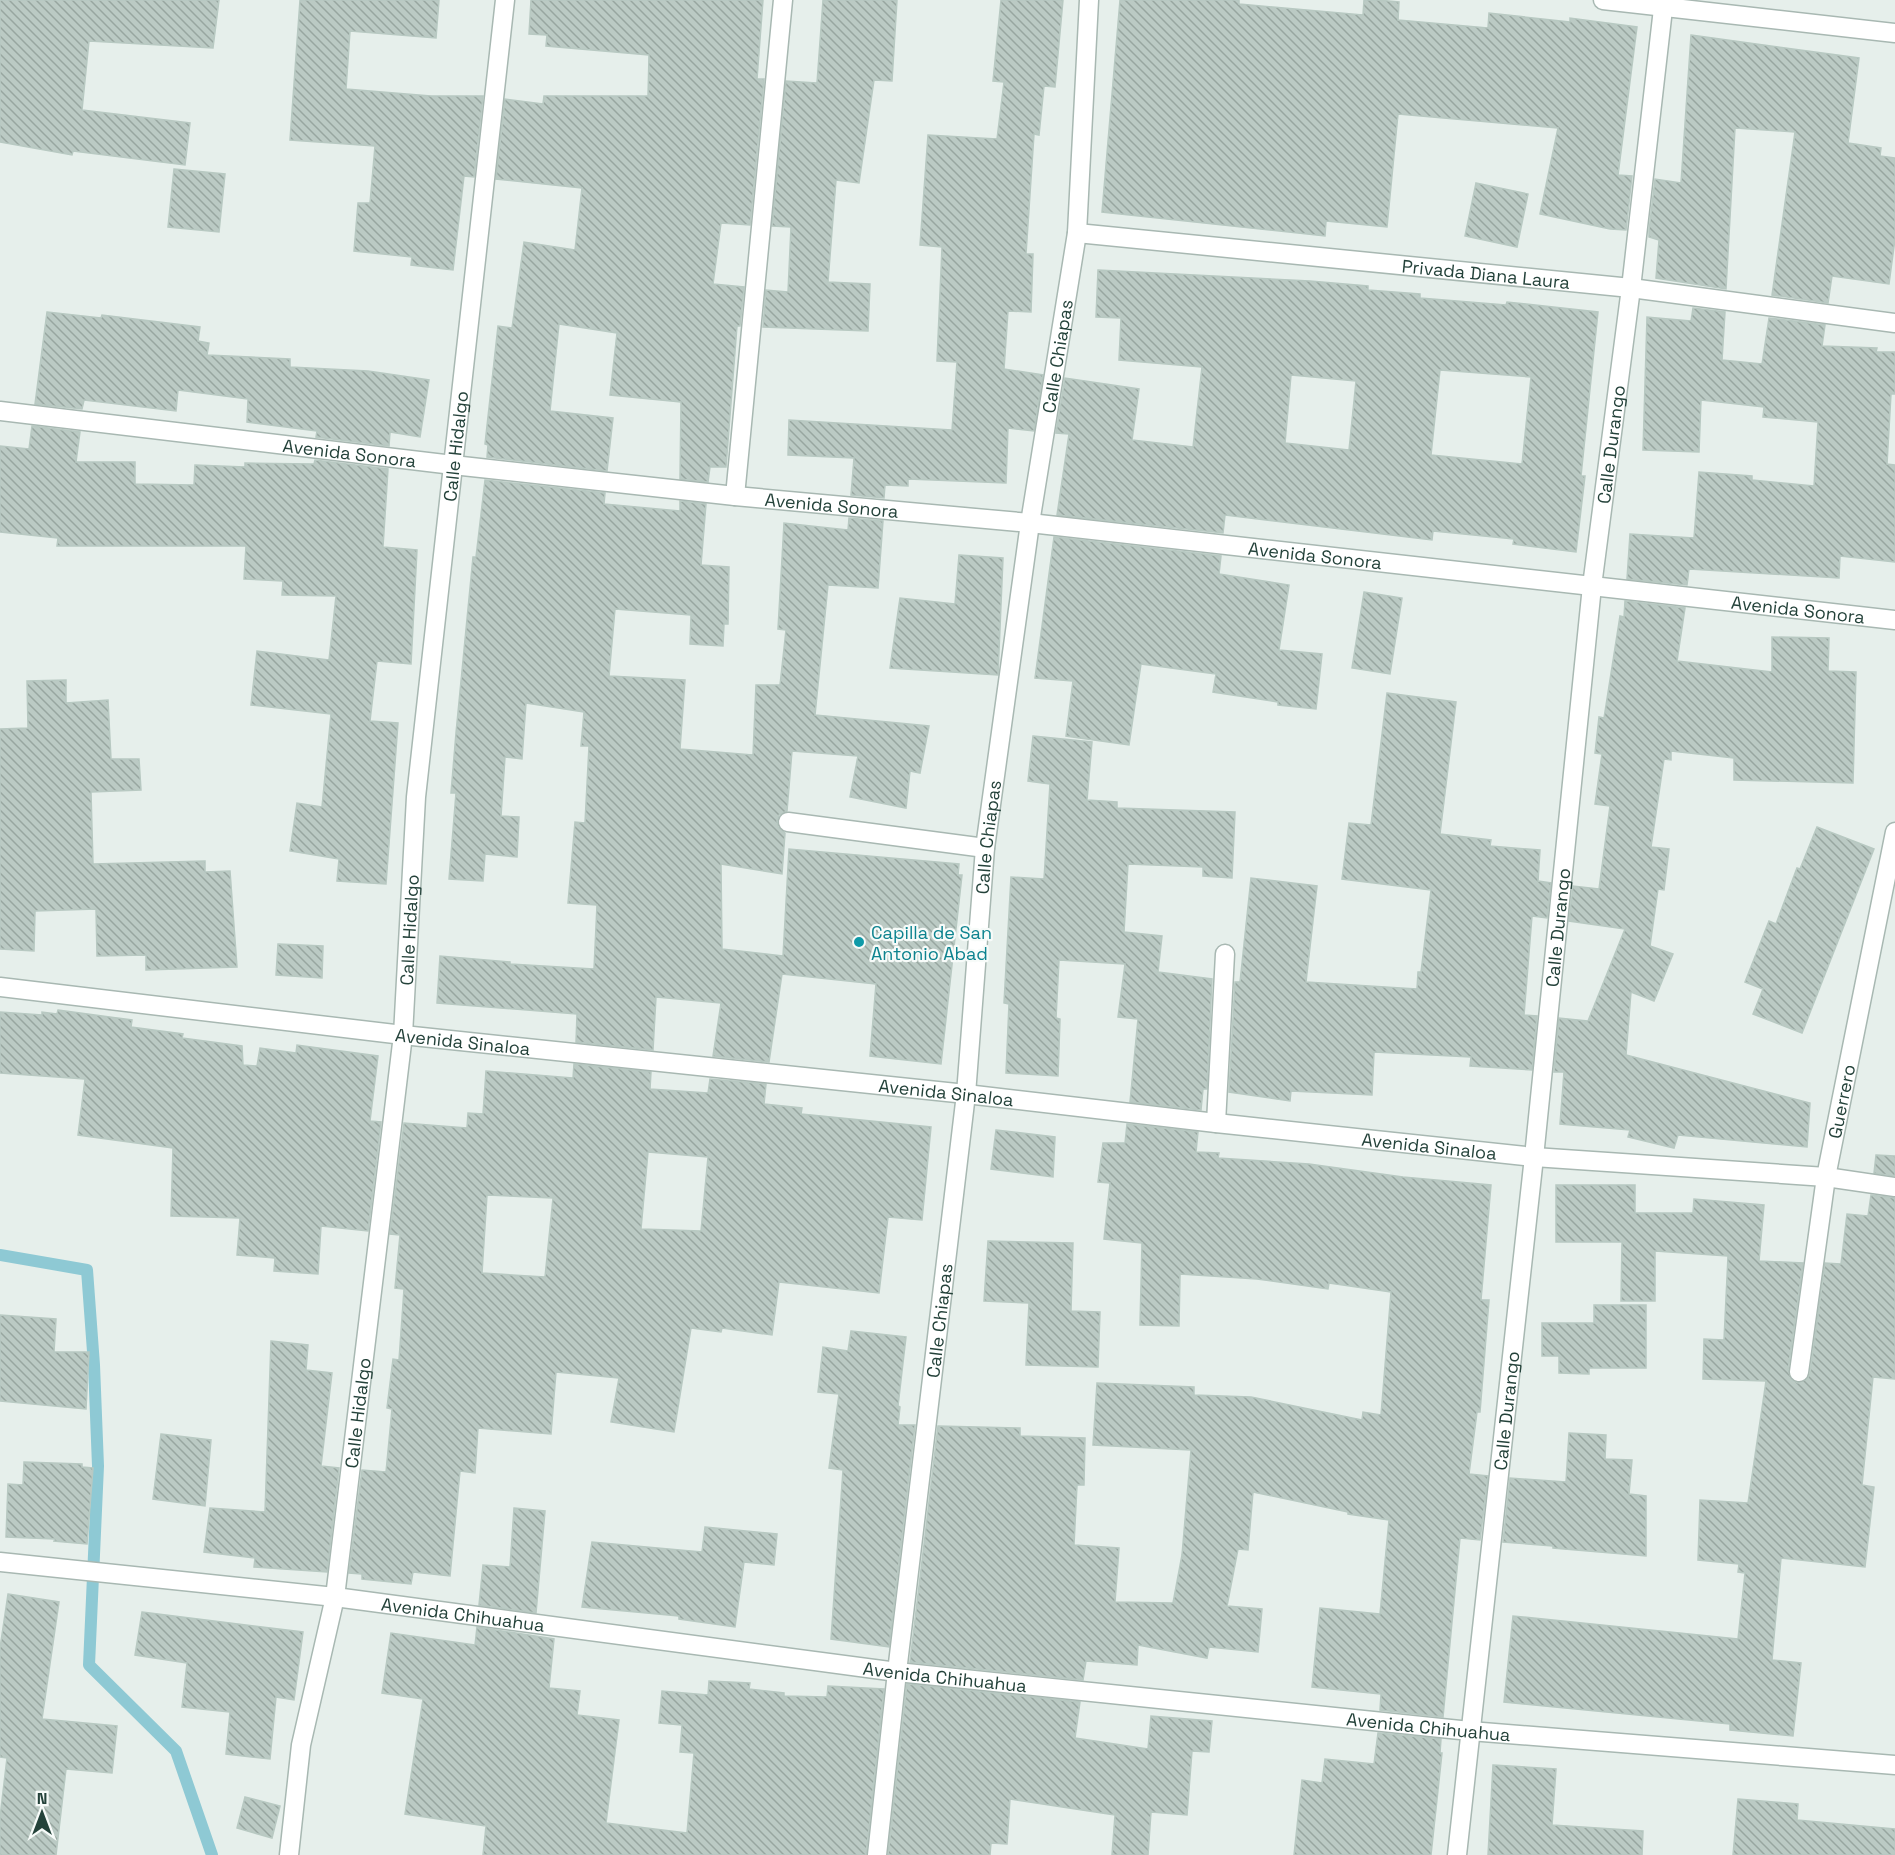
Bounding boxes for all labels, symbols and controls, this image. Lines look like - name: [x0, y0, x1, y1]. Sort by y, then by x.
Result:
- street label: Privada Diana Laura: [1401, 254, 1571, 293]
- street label: Calle Chiapas: [1036, 298, 1078, 415]
- street label: Calle Durango: [1591, 384, 1630, 505]
- street label: Calle Hidalgo: [438, 390, 473, 503]
- street label: Avenida Sonora: [282, 433, 418, 472]
- street label: Avenida Sonora: [764, 487, 900, 522]
- street label: Avenida Sonora: [1247, 536, 1383, 574]
- street label: Avenida Sonora: [1730, 590, 1866, 628]
- street label: Calle Chiapas: [970, 779, 1006, 895]
- street label: Calle Durango: [1540, 867, 1575, 988]
- street label: Calle Hidalgo: [394, 874, 423, 986]
- place label: Capilla de San Antonio Abad: [871, 921, 992, 965]
- marker: Capilla de San Antonio Abad: [852, 935, 866, 949]
- street label: Avenida Sinaloa: [394, 1023, 532, 1060]
- street label: Guerrero: [1822, 1062, 1860, 1140]
- street label: Avenida Sinaloa: [877, 1073, 1015, 1111]
- street label: Avenida Sinaloa: [1360, 1127, 1498, 1164]
- street label: Calle Chiapas: [921, 1262, 957, 1379]
- street label: Calle Durango: [1488, 1350, 1524, 1471]
- street label: Calle Hidalgo: [339, 1356, 375, 1470]
- street label: Avenida Chihuahua: [380, 1592, 546, 1636]
- street label: Avenida Chihuahua: [862, 1656, 1028, 1697]
- street label: Avenida Chihuahua: [1345, 1707, 1511, 1746]
- north arrow: [12, 1783, 72, 1843]
- text: N: [37, 1788, 47, 1809]

